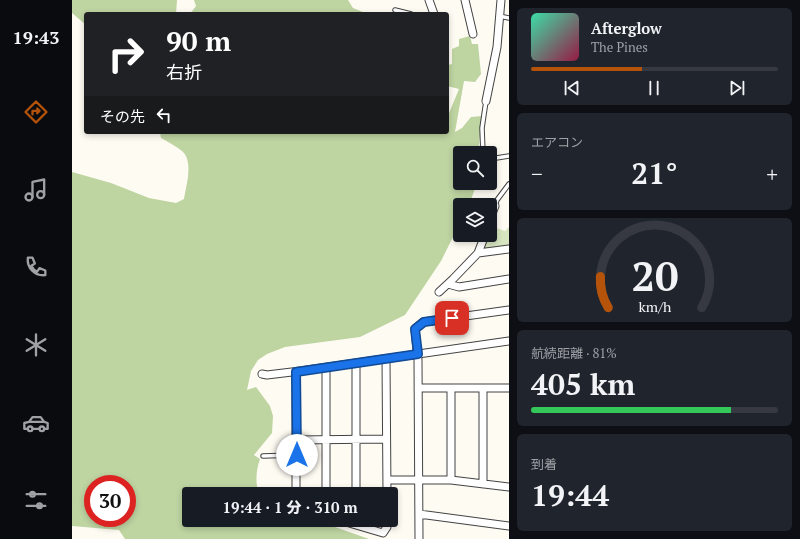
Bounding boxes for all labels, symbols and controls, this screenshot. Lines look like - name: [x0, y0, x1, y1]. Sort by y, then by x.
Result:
- text: Afterglow: [591, 18, 662, 38]
- text: 90 m: [166, 22, 231, 59]
- text: 19:43: [13, 25, 59, 49]
- icon: right: [100, 28, 152, 80]
- text: The Pines: [591, 38, 648, 56]
- text: 右折: [166, 60, 202, 84]
- icon: previous: [561, 77, 583, 99]
- icon: pause: [643, 77, 665, 99]
- icon: next: [726, 77, 748, 99]
- icon: directions: [22, 98, 50, 126]
- icon: left: [153, 104, 175, 126]
- text: その先: [100, 106, 145, 126]
- text: エアコン: [531, 133, 583, 151]
- map controls: [453, 146, 497, 242]
- button: search: [453, 146, 497, 190]
- text: 21°: [631, 153, 678, 193]
- text: −: [531, 159, 543, 188]
- text: +: [766, 159, 778, 188]
- icon: music: [22, 176, 50, 204]
- button: layers: [453, 198, 497, 242]
- text: 20: [631, 247, 678, 302]
- icon: phone: [22, 253, 50, 281]
- text: km/h: [638, 296, 672, 315]
- pin: [435, 301, 469, 335]
- icon: arrive: [441, 307, 463, 329]
- icon: climate: [22, 331, 50, 359]
- text: 航続距離 · 81%: [531, 344, 617, 362]
- text: 405 km: [531, 364, 635, 404]
- icon: car: [22, 409, 50, 437]
- position arrow: [276, 434, 318, 476]
- text: 到着: [531, 455, 557, 473]
- speed limit sign: 30: [84, 475, 136, 527]
- text: 19:44: [531, 475, 609, 515]
- icon: filters: [22, 486, 50, 514]
- text: 19:44 · 1 分 · 310 m: [223, 497, 358, 517]

